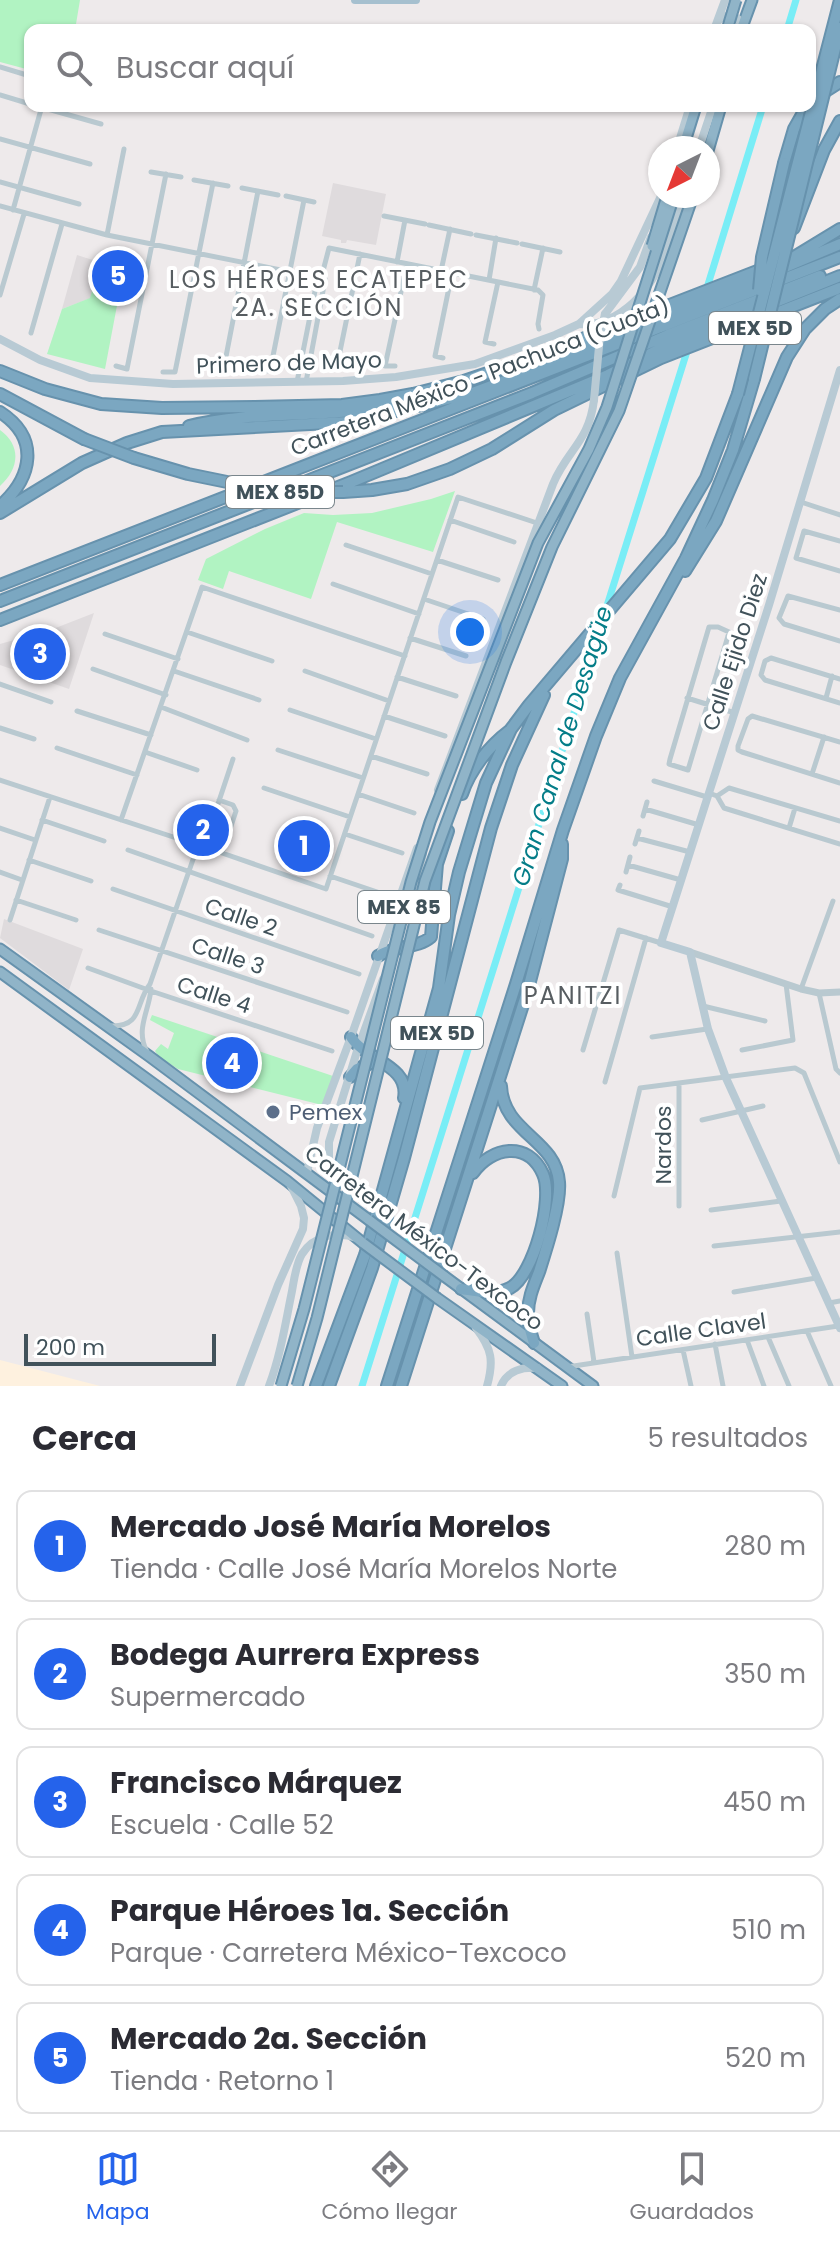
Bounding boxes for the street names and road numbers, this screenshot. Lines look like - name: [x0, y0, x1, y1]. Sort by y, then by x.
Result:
- street label: Carretera México - Pachuca (Cuota): [286, 290, 674, 464]
- road number: MEX 5D: [709, 312, 801, 344]
- street label: Primero de Mayo: [196, 344, 382, 382]
- road number: MEX 85D: [226, 476, 334, 508]
- street label: Calle Ejido Diez: [695, 569, 775, 735]
- street label: Calle 2: [201, 890, 281, 944]
- road number: MEX 85: [358, 891, 450, 923]
- street label: Calle 3: [187, 930, 269, 982]
- street label: Calle 4: [173, 969, 255, 1022]
- road number: MEX 5D: [391, 1017, 483, 1049]
- street label: Nardos: [648, 1106, 679, 1184]
- street label: Carretera México-Texcoco: [298, 1138, 550, 1338]
- street label: Calle Clavel: [634, 1306, 768, 1354]

